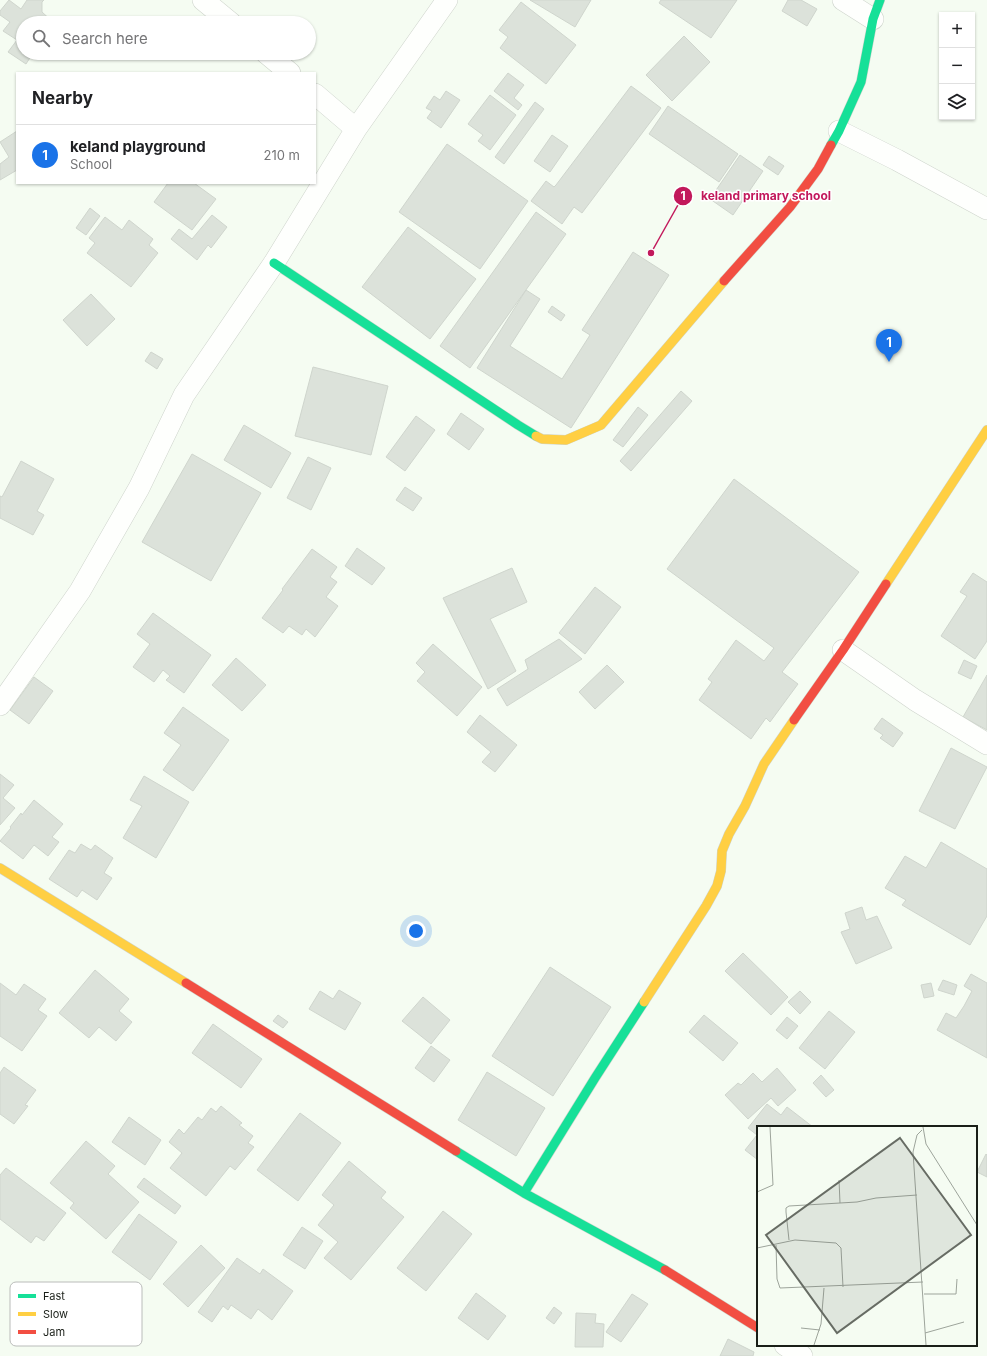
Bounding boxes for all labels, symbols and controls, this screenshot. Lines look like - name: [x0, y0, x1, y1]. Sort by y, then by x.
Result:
- map controls: [939, 12, 975, 120]
- button: +: [939, 12, 975, 48]
- search box: [16, 16, 316, 60]
- icon: search: [30, 27, 52, 49]
- text: Search here: [62, 29, 148, 48]
- button: −: [939, 48, 975, 84]
- button: layers: [939, 84, 975, 120]
- text: Nearby: [32, 88, 93, 108]
- text: keland playground: [70, 137, 206, 156]
- text: 1: [42, 147, 48, 163]
- text: 210 m: [264, 147, 300, 163]
- text: School: [70, 156, 112, 172]
- callout: keland primary school: [673, 184, 839, 208]
- text: 1: [680, 188, 686, 203]
- text: keland primary school: [701, 188, 831, 203]
- pin: 1: [876, 329, 902, 362]
- your location: [406, 921, 426, 941]
- inset map: [757, 1126, 977, 1346]
- legend: [10, 1282, 142, 1346]
- text: Fast: [43, 1289, 65, 1303]
- text: Slow: [43, 1307, 68, 1321]
- text: Jam: [43, 1325, 65, 1339]

